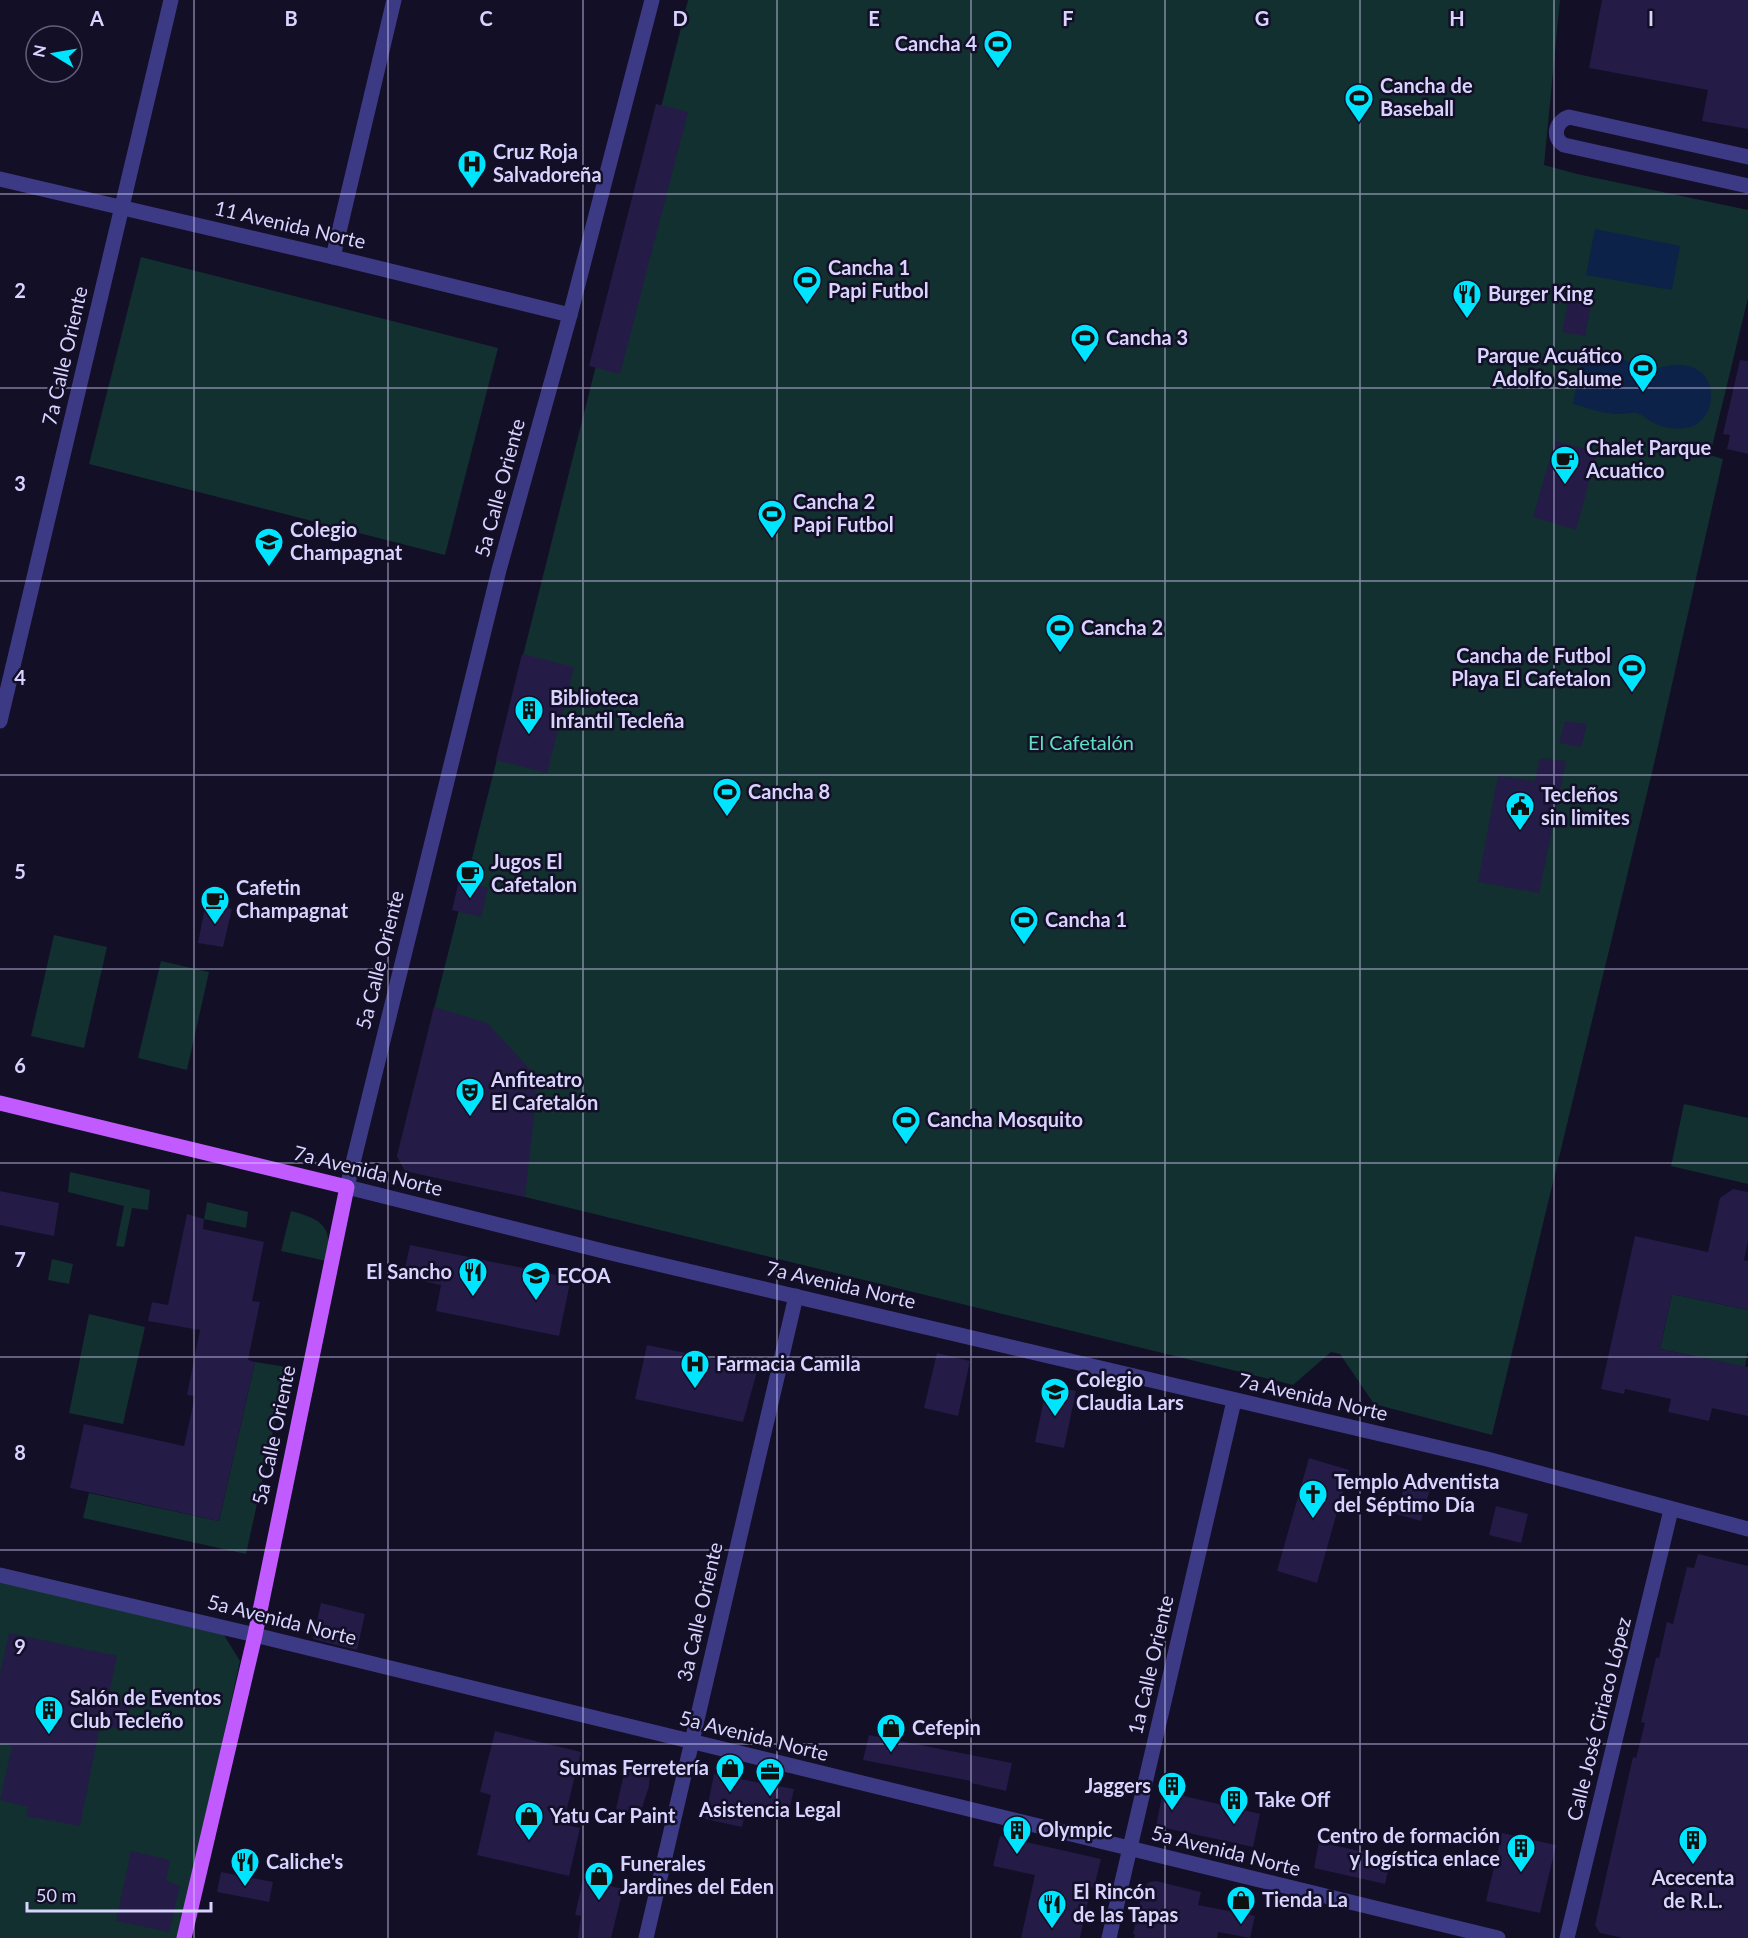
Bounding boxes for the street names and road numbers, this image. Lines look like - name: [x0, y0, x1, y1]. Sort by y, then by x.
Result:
- street label: 11 Avenida Norte: [212, 195, 368, 253]
- street label: 7a Calle Oriente: [36, 284, 92, 428]
- street label: 5a Calle Oriente: [469, 416, 529, 560]
- street label: 5a Calle Oriente: [350, 888, 408, 1032]
- street label: 7a Avenida Norte: [291, 1140, 445, 1200]
- street label: 7a Avenida Norte: [764, 1255, 918, 1313]
- street label: 5a Calle Oriente: [246, 1363, 300, 1507]
- street label: 7a Avenida Norte: [1236, 1367, 1390, 1425]
- street label: 3a Calle Oriente: [671, 1540, 727, 1684]
- street label: 5a Avenida Norte: [205, 1589, 359, 1649]
- street label: 1a Calle Oriente: [1122, 1593, 1178, 1737]
- street label: Calle José Ciriaco López: [1561, 1614, 1635, 1823]
- street label: 5a Avenida Norte: [677, 1705, 831, 1765]
- street label: 5a Avenida Norte: [1149, 1820, 1303, 1880]

